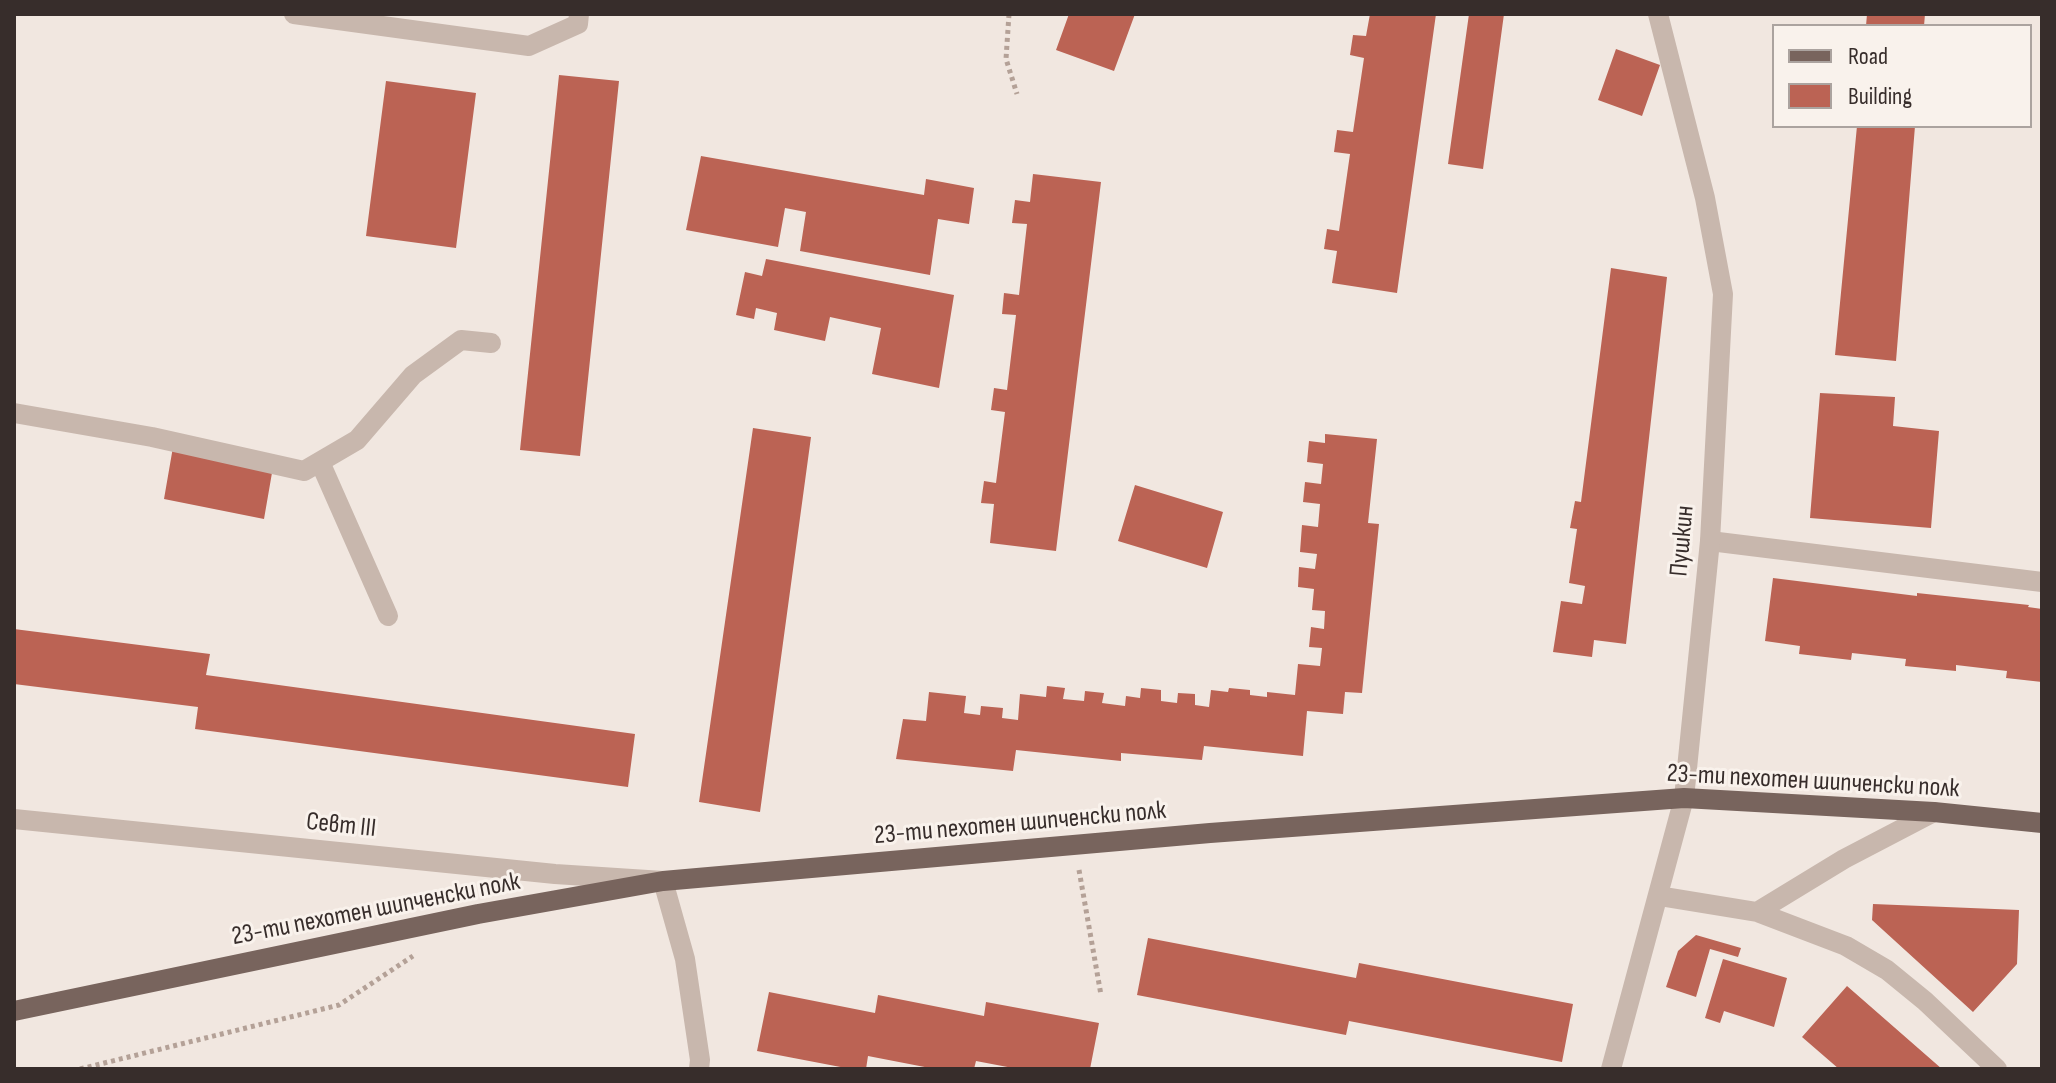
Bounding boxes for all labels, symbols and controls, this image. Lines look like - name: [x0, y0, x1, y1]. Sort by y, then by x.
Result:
- legend: [1772, 24, 2032, 128]
- text: Road: [1848, 42, 1888, 71]
- text: Building: [1848, 82, 1912, 111]
- street label: Пушкин: [1664, 504, 1702, 578]
- street label: 23-ти пехотен шипченски полк: [1666, 759, 1960, 805]
- street label: 23-ти пехотен шипченски полк: [873, 796, 1167, 852]
- street label: Севт III: [304, 807, 378, 845]
- street label: 23-ти пехотен шипченски полк: [229, 867, 523, 953]

